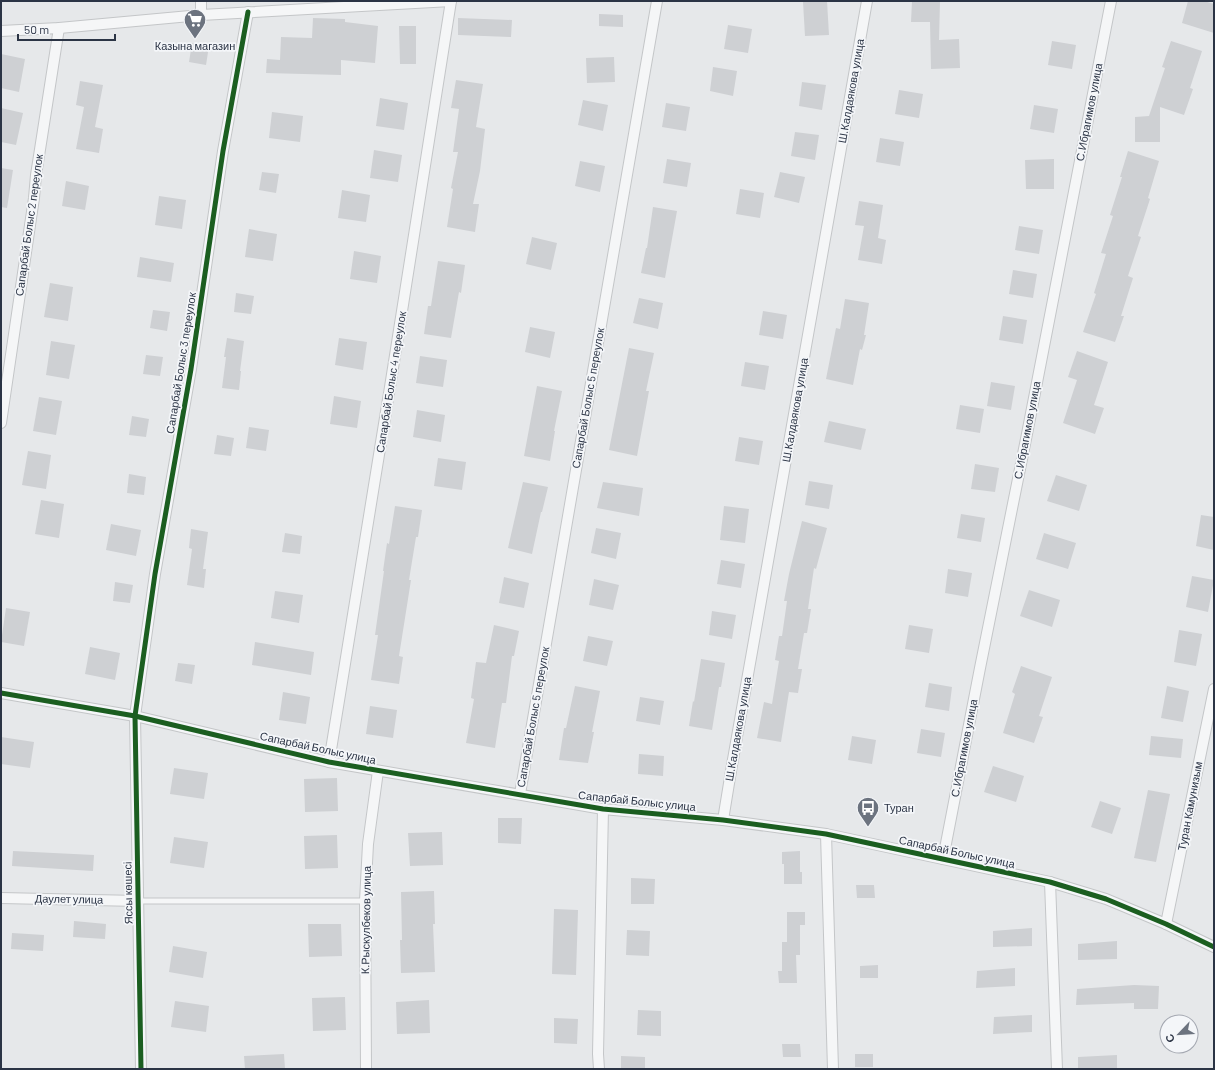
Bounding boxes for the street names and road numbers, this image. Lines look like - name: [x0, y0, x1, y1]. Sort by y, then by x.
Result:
- street label: Ш.Калдаякова улица: [835, 37, 866, 144]
- street label: С.Ибрагимов улица: [1073, 61, 1105, 162]
- street label: Сапарбай Болыс 2 переулок: [12, 153, 45, 297]
- street label: Сапарбай Болыс 3 переулок: [163, 291, 198, 434]
- street label: Сапарбай Болыс 4 переулок: [373, 310, 408, 454]
- street label: Сапарбай Болыс 5 переулок: [569, 326, 606, 469]
- street label: Ш.Калдаякова улица: [779, 356, 810, 463]
- street label: С.Ибрагимов улица: [1011, 379, 1043, 480]
- street label: Сапарбай Болыс 5 переулок: [514, 645, 551, 788]
- street label: Ш.Калдаякова улица: [722, 675, 753, 782]
- street label: С.Ибрагимов улица: [948, 697, 980, 798]
- street label: Сапарбай Болыс улица: [259, 729, 378, 766]
- street label: Туран Камунизым: [1175, 760, 1205, 852]
- street label: Сапарбай Болыс улица: [578, 788, 697, 813]
- street label: Сапарбай Болыс улица: [898, 833, 1017, 870]
- street label: Яссы көшесі: [120, 861, 135, 925]
- street label: К.Рыскулбеков улица: [358, 865, 373, 974]
- street label: Даулет улица: [35, 891, 104, 906]

